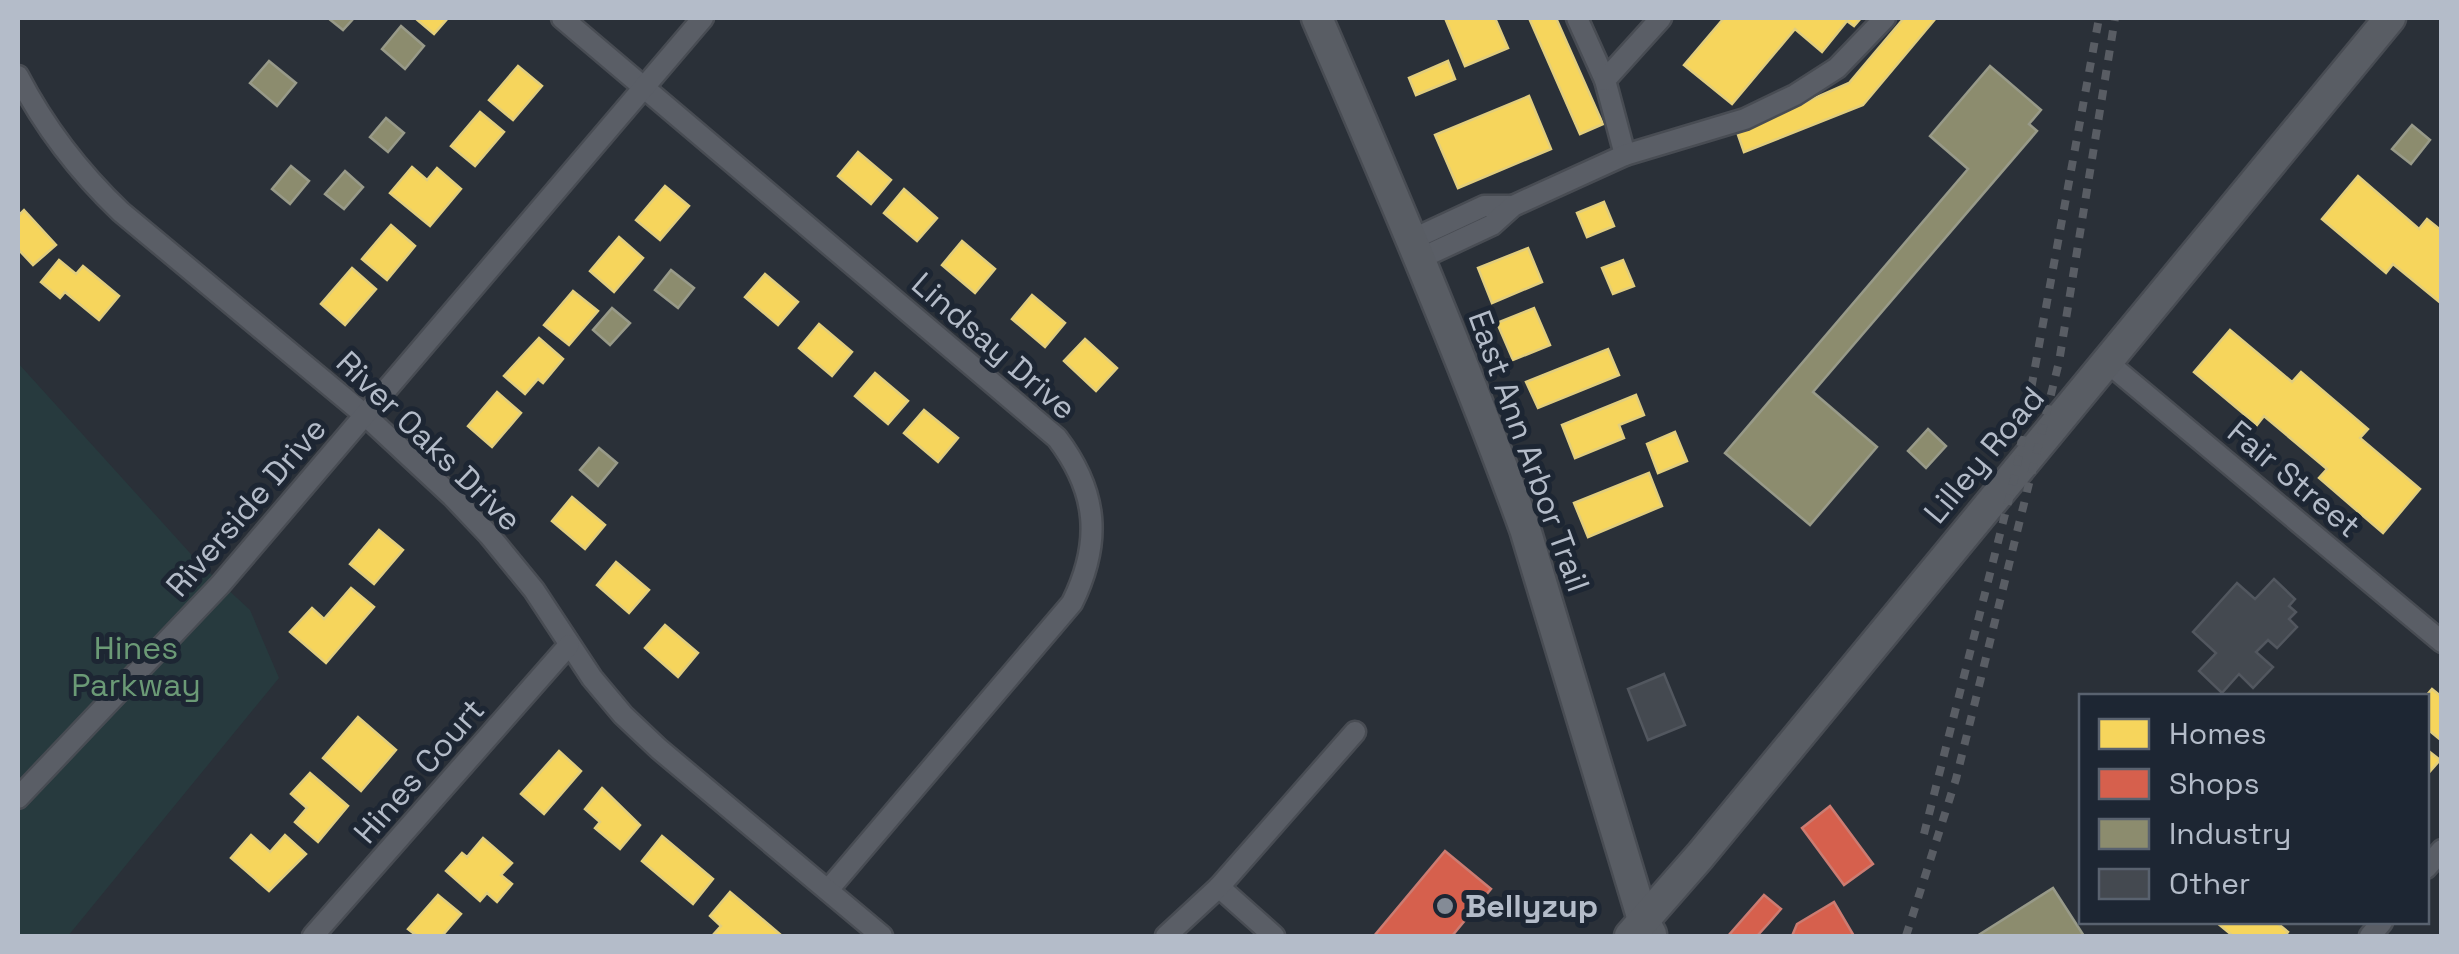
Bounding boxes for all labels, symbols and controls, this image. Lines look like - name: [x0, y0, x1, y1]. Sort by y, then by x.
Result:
- street label: Lindsay Drive: [904, 264, 1084, 428]
- street label: East Ann Arbor Trail: [1459, 305, 1599, 597]
- street label: River Oaks Drive: [328, 342, 530, 540]
- street label: Lilley Road: [1915, 378, 2053, 532]
- street label: Riverside Drive: [157, 409, 335, 605]
- street label: Fair Street: [2219, 412, 2369, 546]
- park label: Hines Parkway: [71, 628, 201, 705]
- street label: Hines Court: [345, 690, 493, 852]
- legend: [2079, 694, 2429, 924]
- text: Homes: [2169, 714, 2267, 753]
- text: Shops: [2169, 764, 2259, 803]
- text: Industry: [2169, 814, 2291, 853]
- text: Other: [2169, 864, 2250, 903]
- place label: Bellyzup: [1465, 886, 1598, 926]
- marker: Bellyzup: [1434, 895, 1456, 917]

